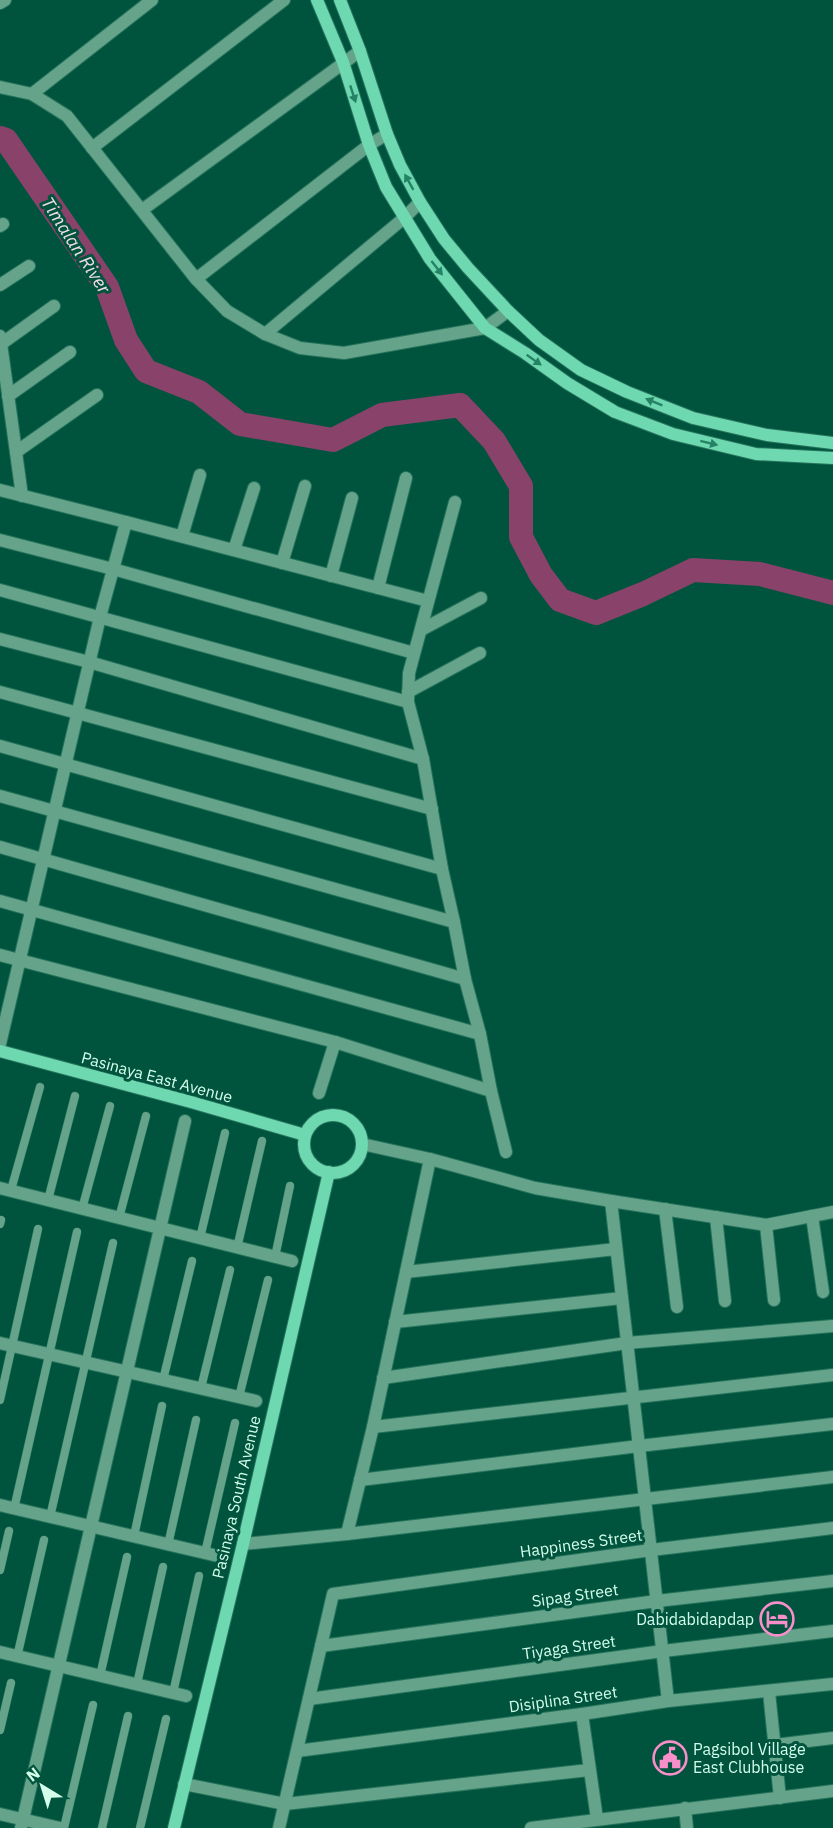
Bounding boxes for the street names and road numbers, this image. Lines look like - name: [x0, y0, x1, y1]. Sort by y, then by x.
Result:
- street label: Pasinaya East Avenue: [79, 1047, 235, 1107]
- street label: Pasinaya South Avenue: [207, 1413, 265, 1580]
- street label: Happiness Street: [518, 1525, 644, 1561]
- street label: Sipag Street: [530, 1579, 620, 1611]
- street label: Tiyaga Street: [521, 1631, 617, 1663]
- street label: Disiplina Street: [507, 1681, 619, 1717]

